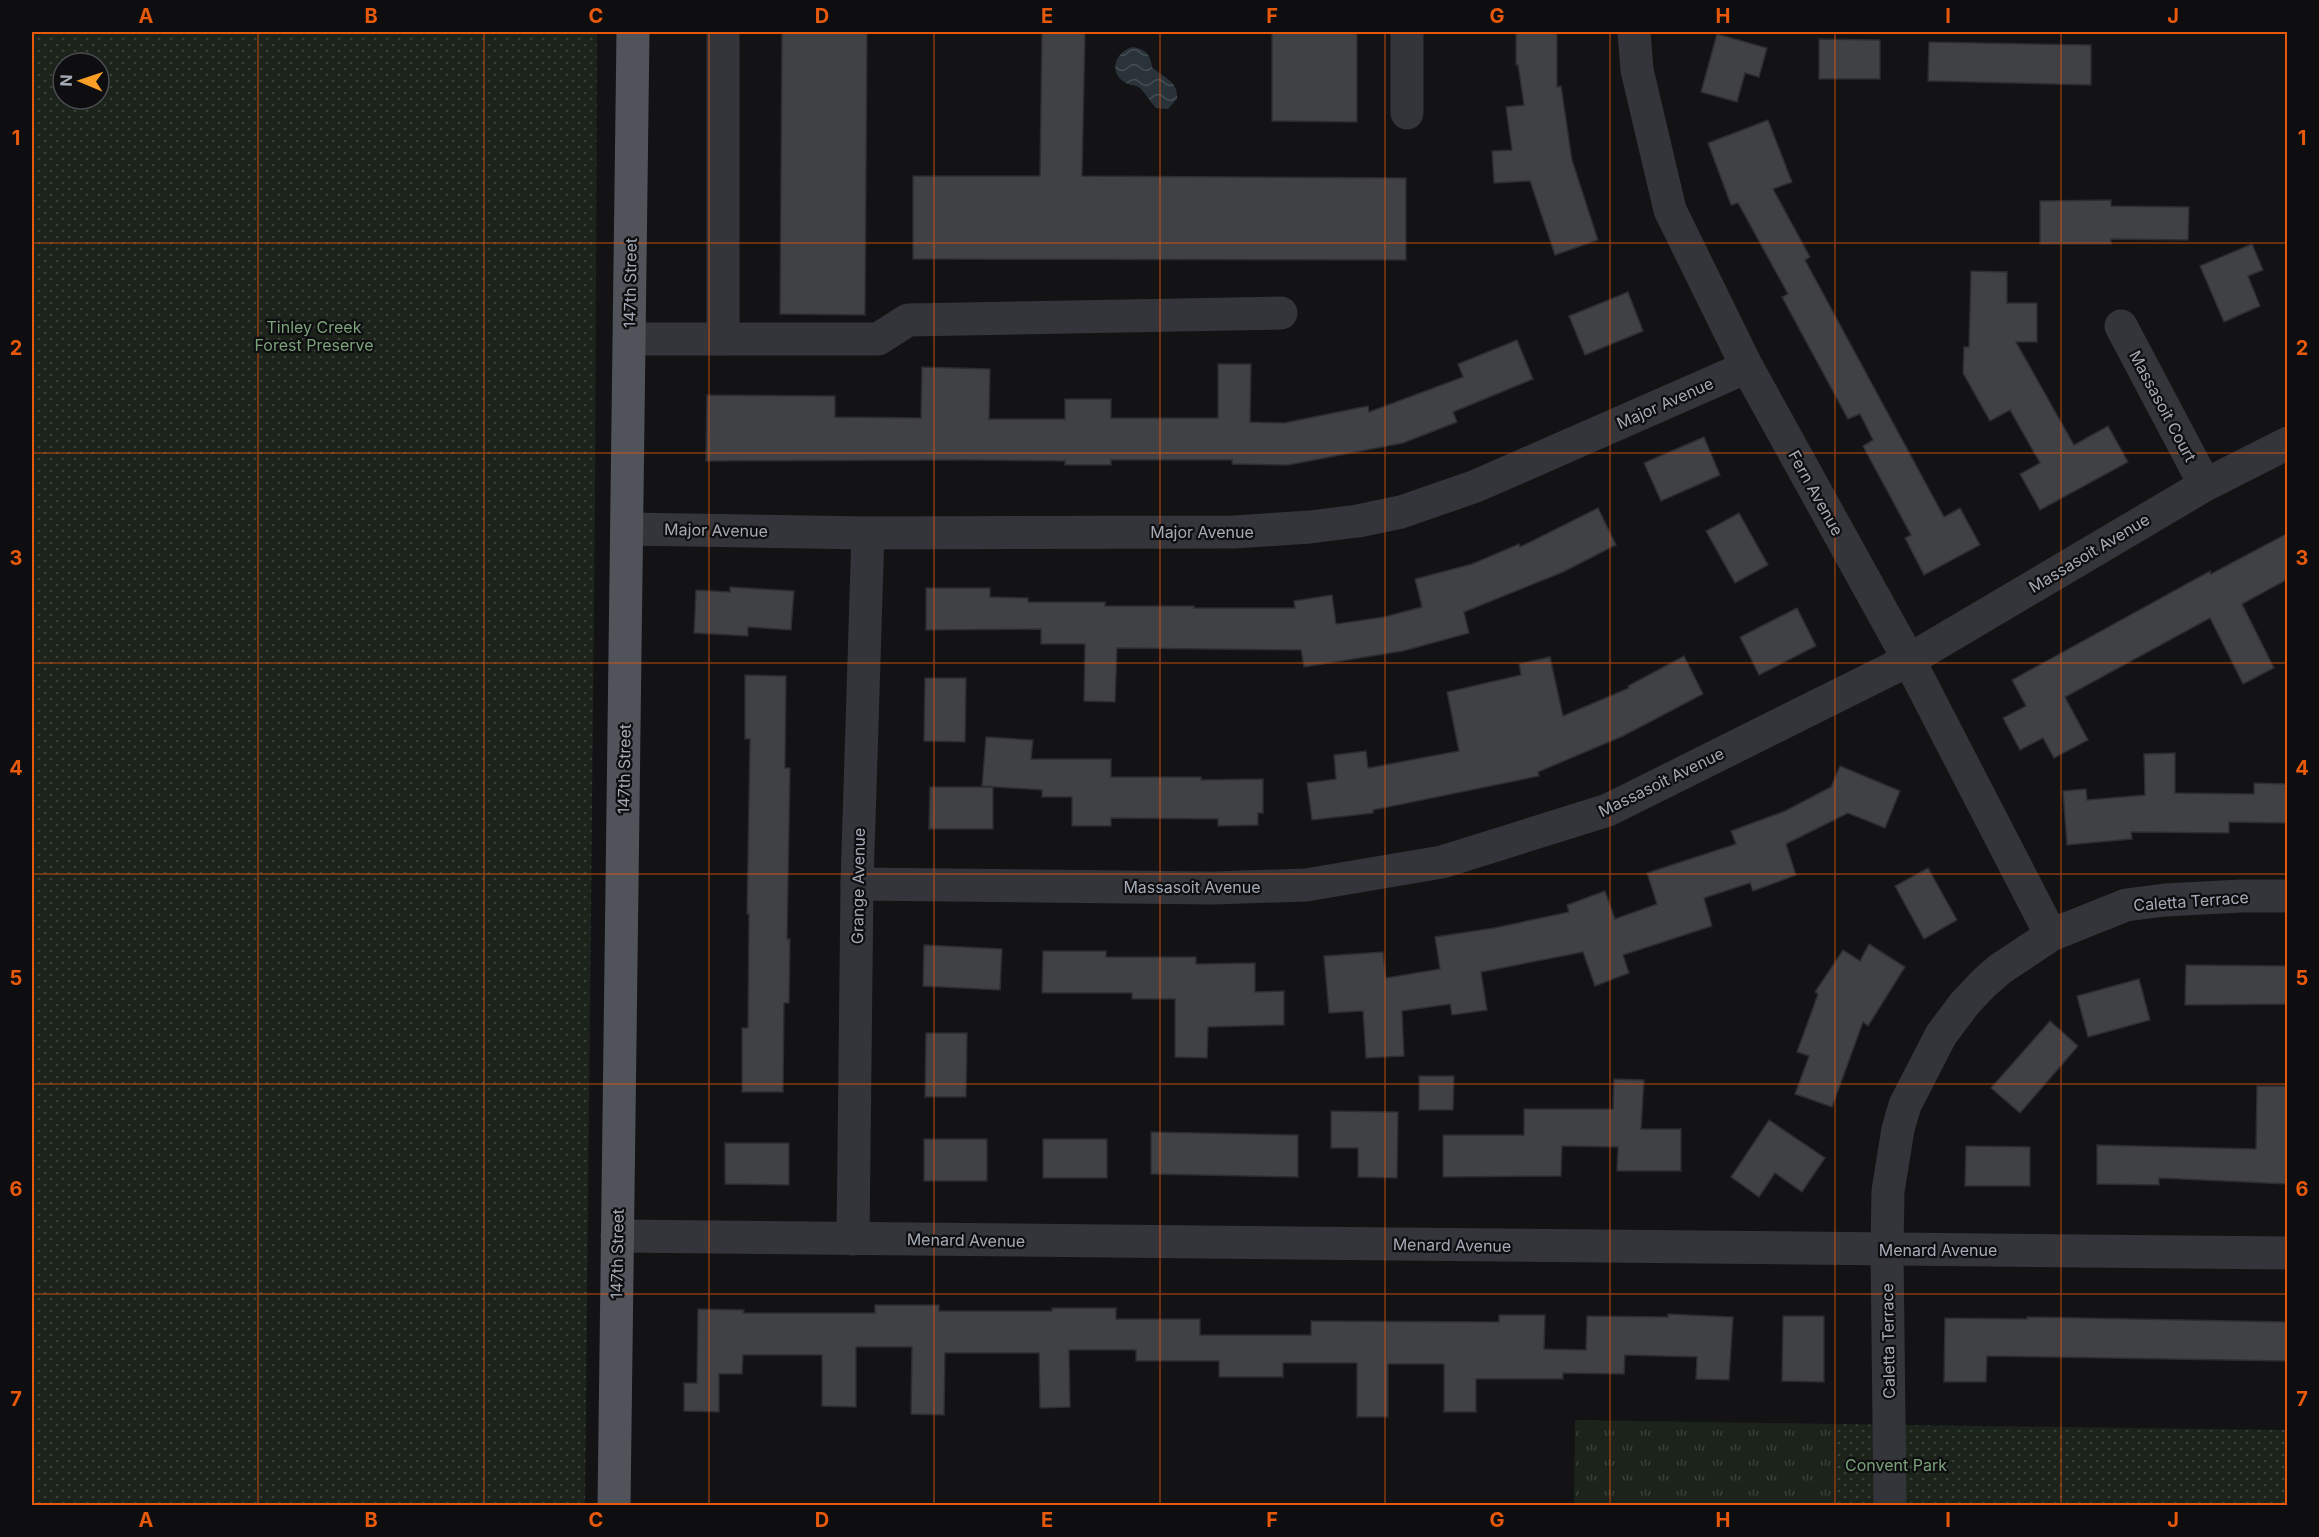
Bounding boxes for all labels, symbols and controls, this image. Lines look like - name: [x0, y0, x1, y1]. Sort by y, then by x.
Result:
- text: A: [139, 4, 154, 28]
- text: B: [364, 4, 378, 28]
- text: C: [589, 4, 603, 28]
- text: D: [815, 4, 829, 28]
- text: E: [1041, 4, 1053, 28]
- text: F: [1266, 4, 1278, 28]
- text: G: [1489, 4, 1505, 28]
- text: H: [1716, 4, 1730, 28]
- text: I: [1945, 4, 1951, 28]
- text: J: [2167, 4, 2179, 28]
- north arrow: [51, 51, 111, 111]
- text: N: [56, 74, 76, 87]
- text: 1: [12, 126, 20, 150]
- text: 1: [2298, 126, 2306, 150]
- street label: 147th Street: [619, 238, 641, 328]
- park label: Tinley Creek Forest Preserve: [254, 317, 374, 355]
- text: 2: [10, 336, 22, 360]
- text: 2: [2296, 336, 2308, 360]
- street label: Massasoit Court: [2125, 347, 2201, 465]
- street label: Major Avenue: [1614, 373, 1716, 433]
- street label: Fern Avenue: [1784, 447, 1848, 539]
- street label: Massasoit Avenue: [2025, 509, 2153, 597]
- street label: Major Avenue: [664, 519, 768, 541]
- street label: Major Avenue: [1150, 522, 1254, 542]
- text: 3: [10, 546, 22, 570]
- text: 3: [2296, 546, 2308, 570]
- street label: 147th Street: [613, 724, 635, 814]
- street label: Massasoit Avenue: [1595, 743, 1727, 821]
- text: 4: [9, 756, 23, 780]
- text: 4: [2295, 756, 2309, 780]
- street label: Grange Avenue: [847, 828, 869, 944]
- street label: Massasoit Avenue: [1123, 877, 1261, 897]
- street label: Caletta Terrace: [2133, 887, 2249, 915]
- text: 5: [10, 966, 22, 990]
- text: 5: [2296, 966, 2308, 990]
- text: 6: [10, 1177, 23, 1201]
- text: 6: [2296, 1177, 2309, 1201]
- street label: 147th Street: [606, 1209, 628, 1299]
- street label: Menard Avenue: [907, 1229, 1025, 1251]
- street label: Menard Avenue: [1393, 1234, 1511, 1256]
- street label: Menard Avenue: [1879, 1240, 1997, 1260]
- street label: Caletta Terrace: [1877, 1283, 1899, 1399]
- text: 7: [10, 1387, 22, 1411]
- text: 7: [2296, 1387, 2308, 1411]
- park label: Convent Park: [1845, 1455, 1947, 1475]
- text: A: [139, 1508, 154, 1532]
- text: B: [364, 1508, 378, 1532]
- text: C: [589, 1508, 603, 1532]
- text: D: [815, 1508, 829, 1532]
- text: E: [1041, 1508, 1053, 1532]
- text: F: [1266, 1508, 1278, 1532]
- text: G: [1489, 1508, 1505, 1532]
- text: H: [1716, 1508, 1730, 1532]
- text: I: [1945, 1508, 1951, 1532]
- text: J: [2167, 1508, 2179, 1532]

